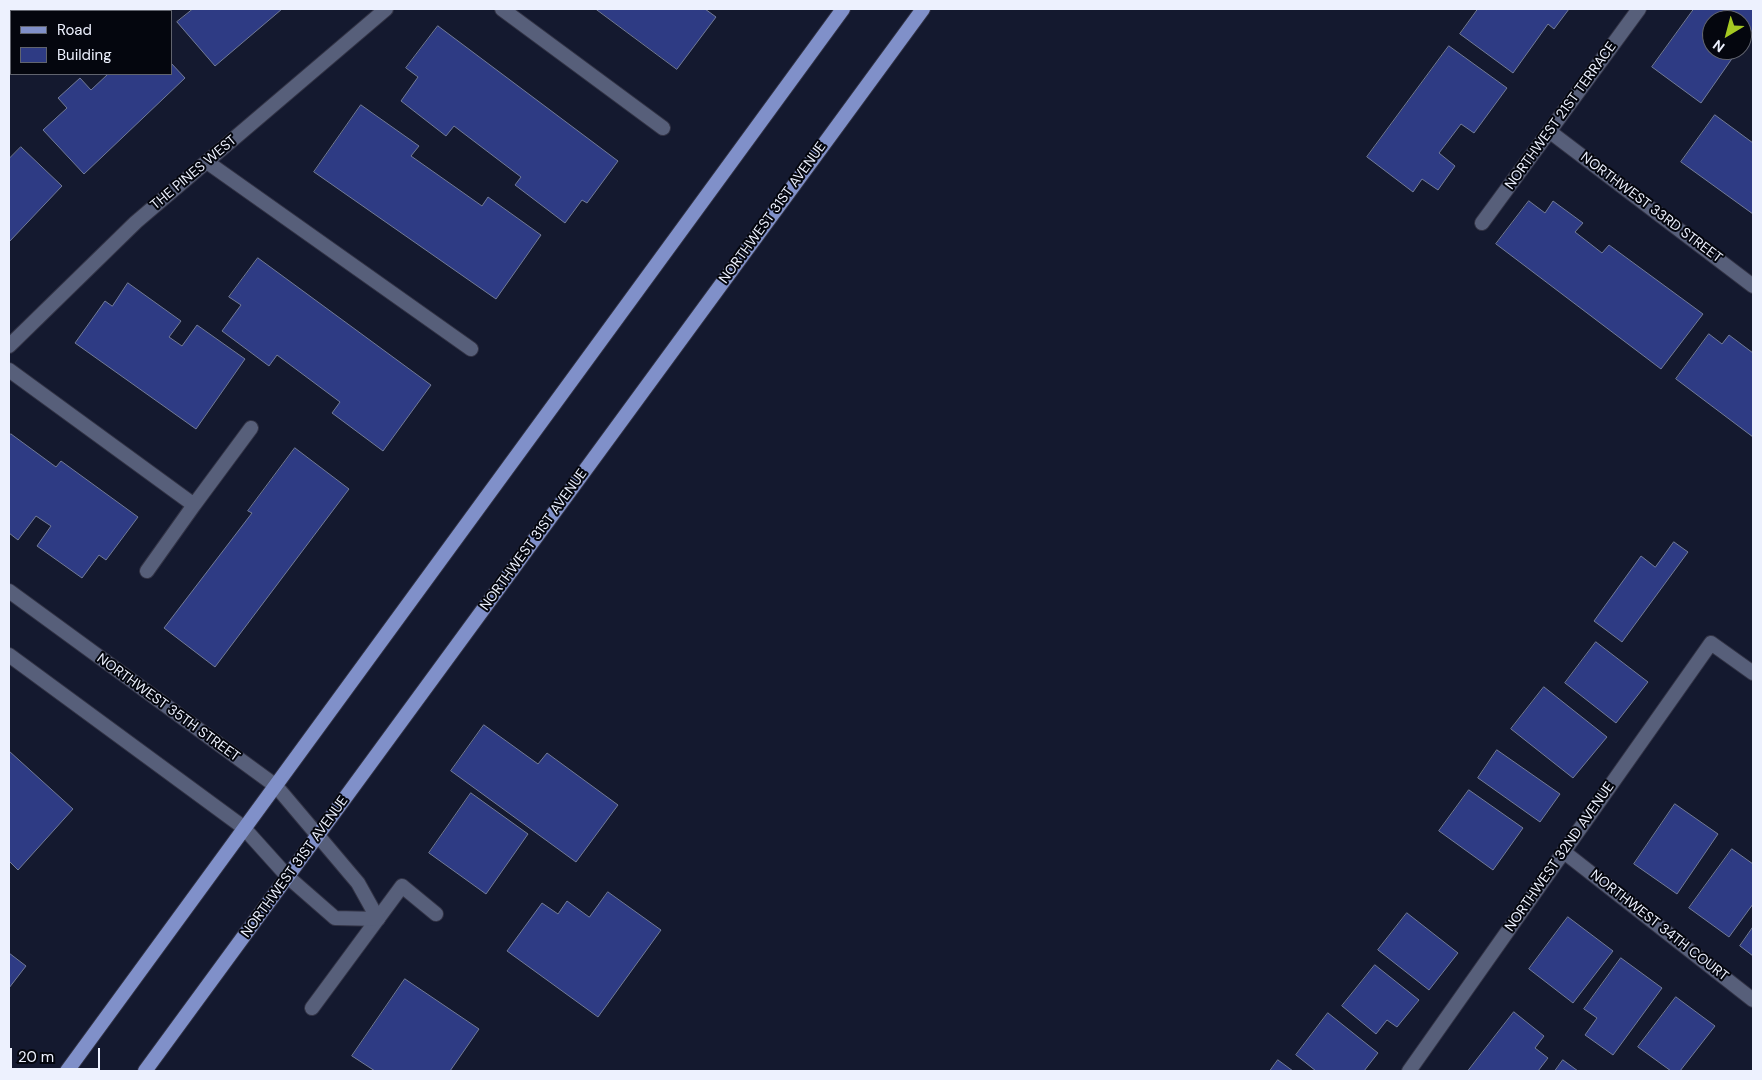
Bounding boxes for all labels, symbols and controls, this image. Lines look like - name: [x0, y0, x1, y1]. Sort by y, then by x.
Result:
- legend: [10, 10, 172, 75]
- north arrow: [1702, 10, 1752, 60]
- text: Road: [57, 20, 92, 40]
- text: N: [1709, 36, 1728, 56]
- street label: NORTHWEST 21ST TERRACE: [1502, 39, 1620, 193]
- text: Building: [57, 45, 112, 65]
- street label: THE PINES WEST: [148, 132, 240, 214]
- street label: NORTHWEST 31ST AVENUE: [716, 139, 830, 287]
- street label: NORTHWEST 33RD STREET: [1577, 149, 1725, 267]
- street label: NORTHWEST 31ST AVENUE: [477, 466, 591, 614]
- street label: NORTHWEST 35TH STREET: [93, 650, 243, 766]
- street label: NORTHWEST 32ND AVENUE: [1502, 779, 1618, 935]
- street label: NORTHWEST 31ST AVENUE: [238, 793, 352, 941]
- street label: NORTHWEST 34TH COURT: [1587, 867, 1731, 985]
- scale bar: [12, 1038, 102, 1070]
- text: 20 m: [18, 1047, 54, 1067]

